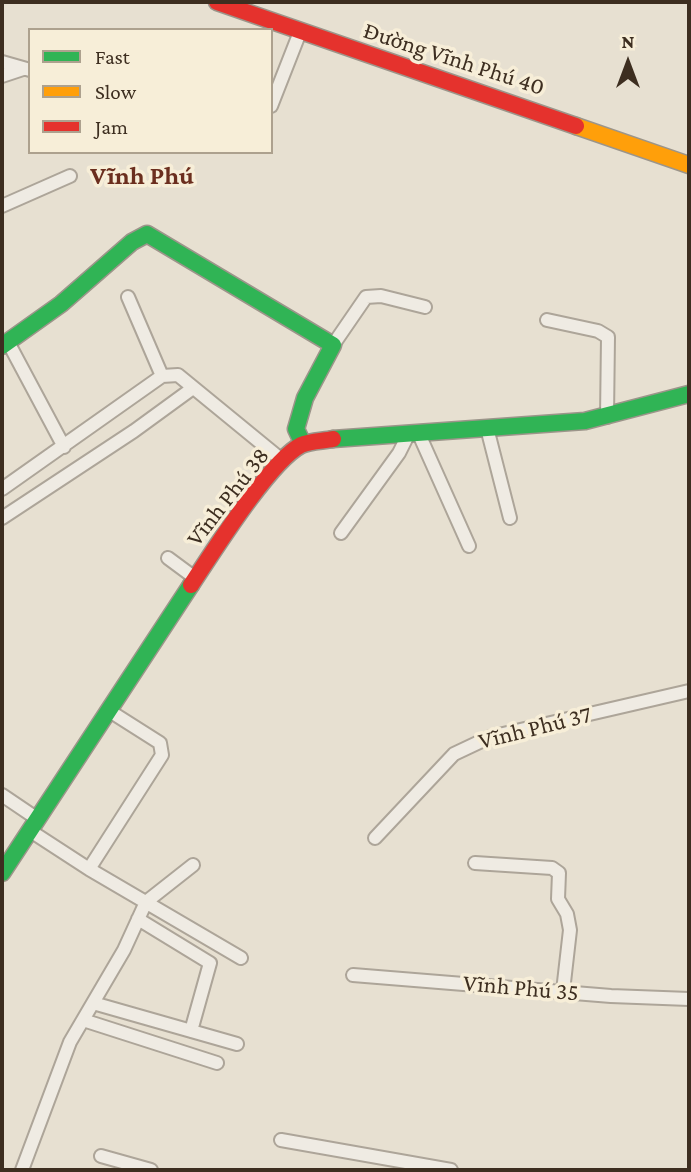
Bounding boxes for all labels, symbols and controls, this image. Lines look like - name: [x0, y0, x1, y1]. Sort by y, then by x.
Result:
- street label: Đường Vĩnh Phú 40: [360, 16, 548, 102]
- legend: [28, 28, 273, 154]
- north arrow: [593, 28, 663, 98]
- text: N: [622, 31, 634, 52]
- text: Fast: [95, 45, 130, 69]
- text: Slow: [95, 80, 136, 104]
- text: Jam: [95, 115, 128, 139]
- district label: Vĩnh Phú: [90, 160, 194, 192]
- street label: Vĩnh Phú 38: [180, 442, 276, 552]
- street label: Vĩnh Phú 37: [476, 700, 594, 756]
- street label: Vĩnh Phú 35: [462, 969, 580, 1007]

